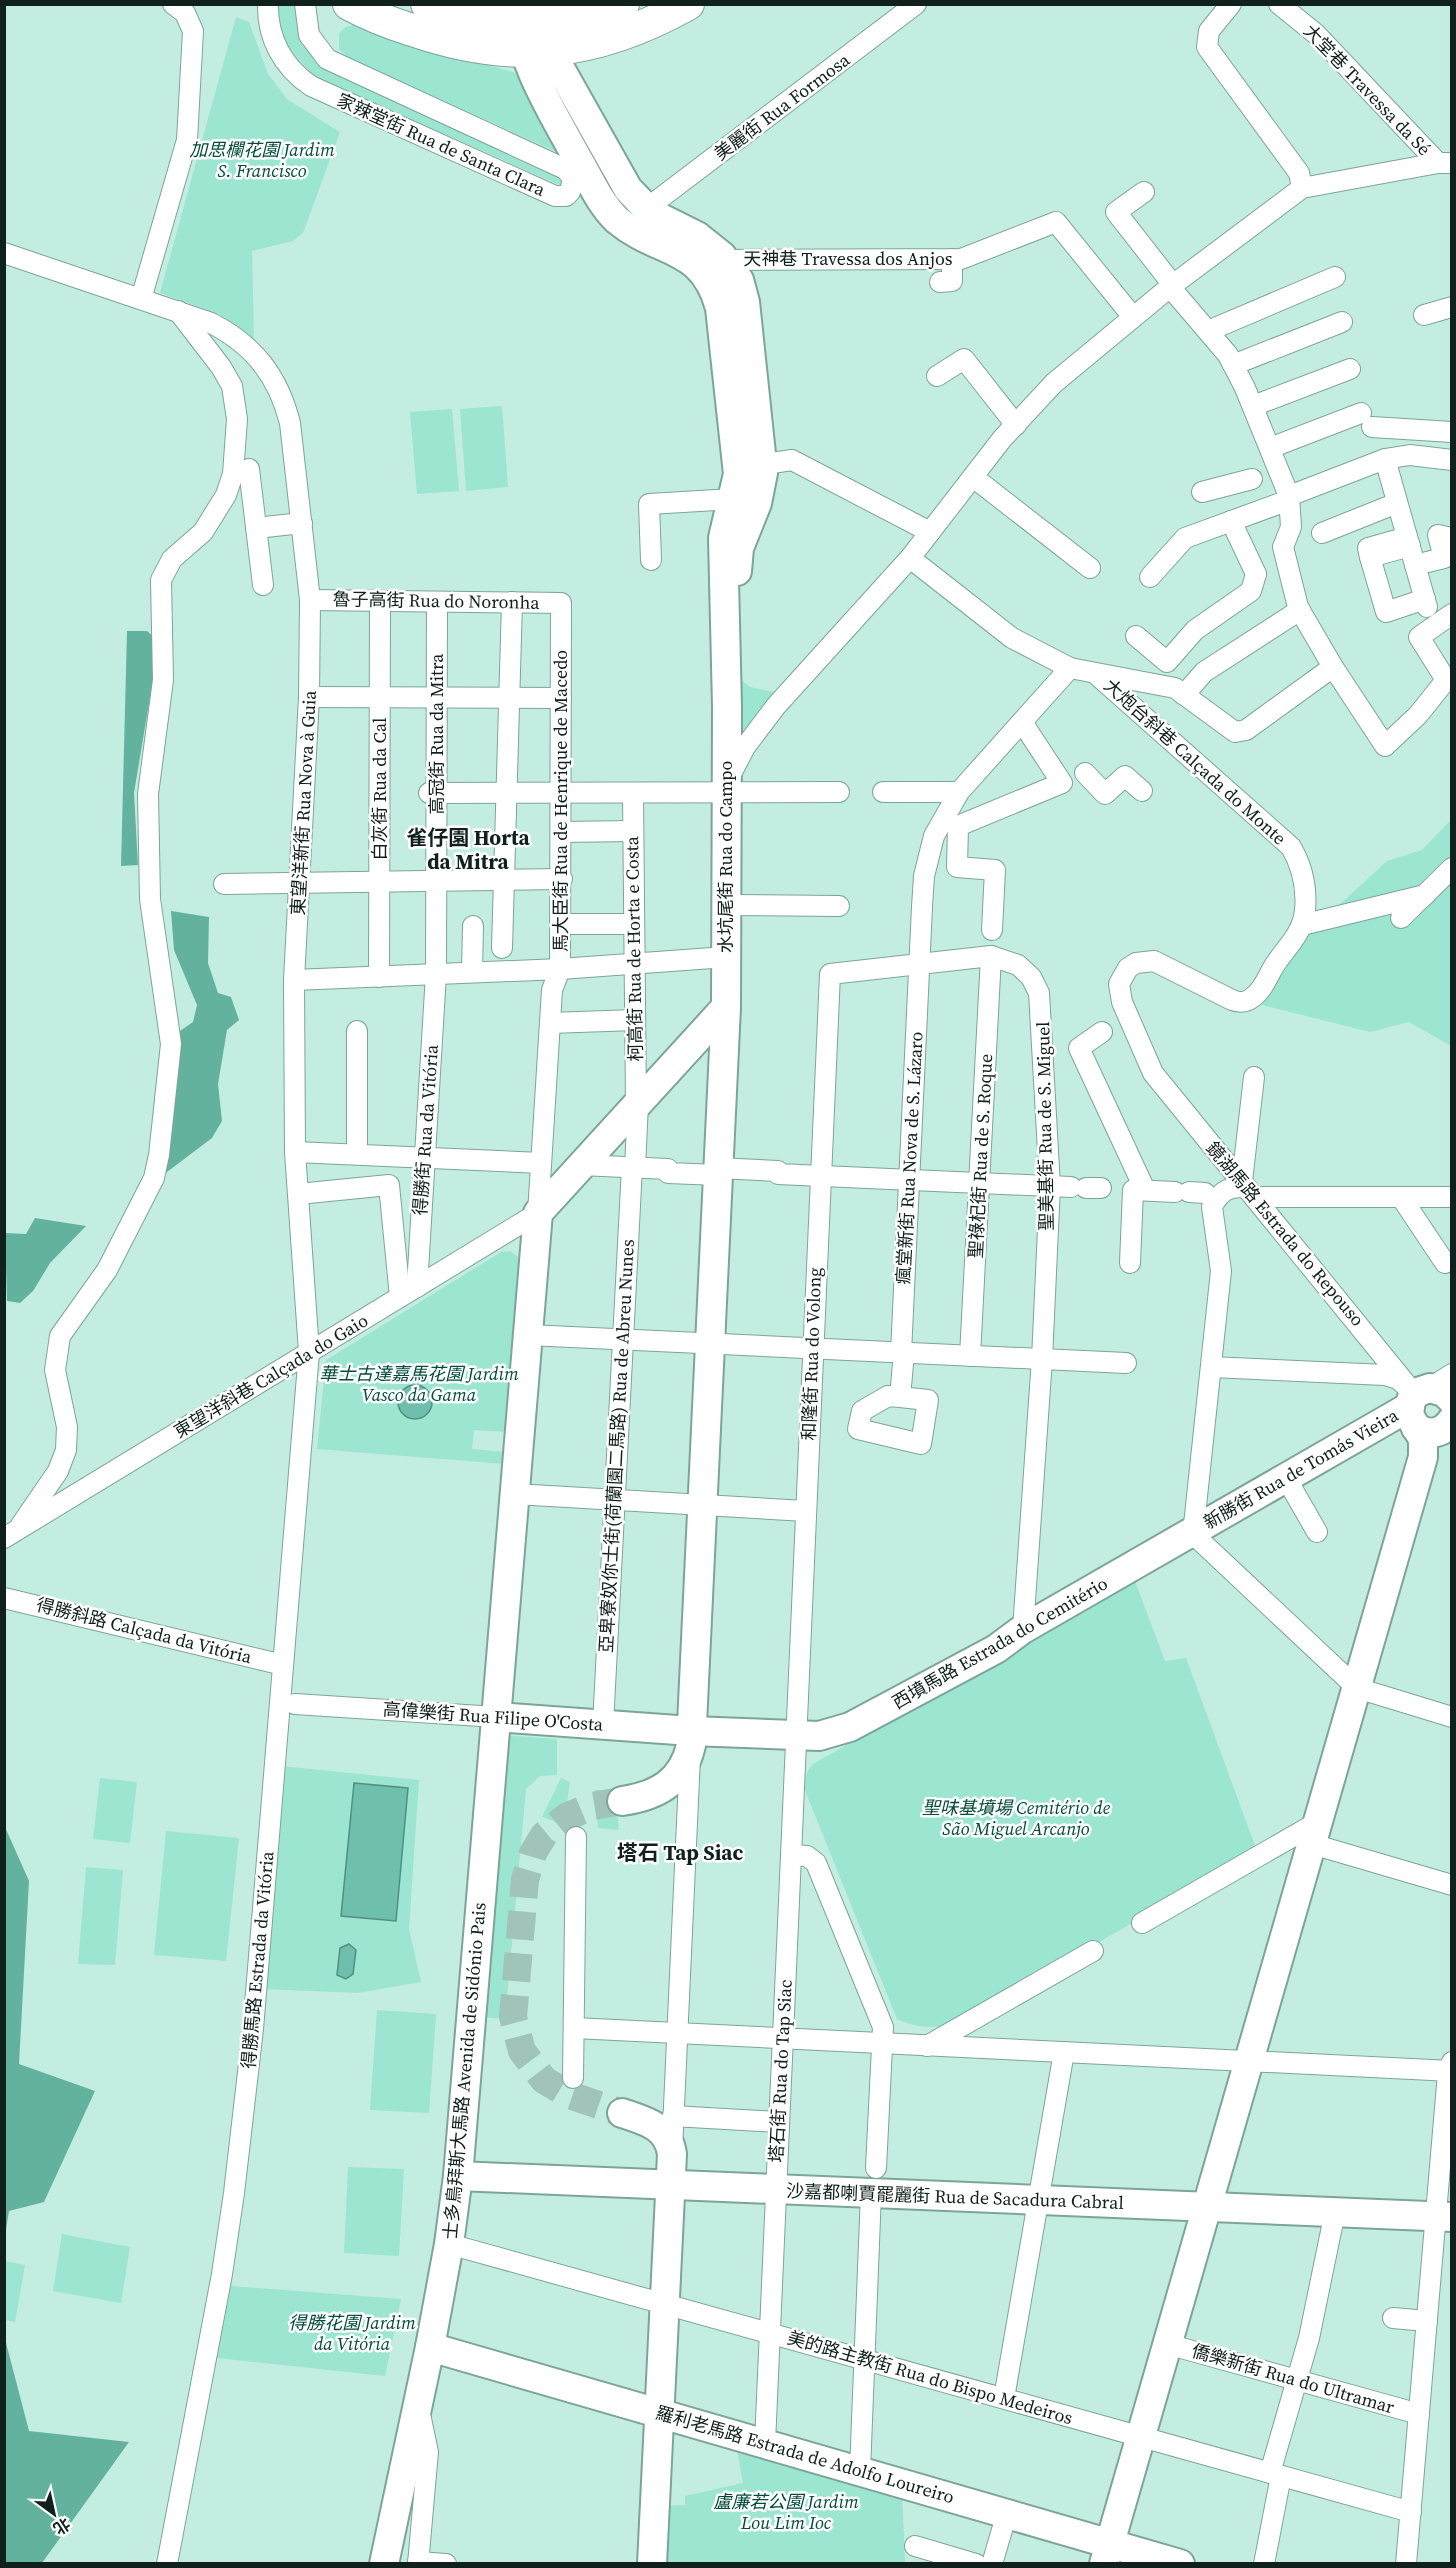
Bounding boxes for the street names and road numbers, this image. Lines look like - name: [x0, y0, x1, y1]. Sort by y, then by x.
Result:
- street label: 大堂巷 Travessa da Sé: [1298, 19, 1437, 161]
- street label: 美麗街 Rua Formosa: [709, 47, 855, 166]
- street label: 家辣堂街 Rua de Santa Clara: [333, 87, 550, 202]
- street label: 天神巷 Travessa dos Anjos: [743, 246, 953, 271]
- street label: 魯子高街 Rua do Noronha: [332, 586, 541, 615]
- street label: 馬大臣街 Rua de Henrique de Macedo: [548, 650, 573, 952]
- street label: 高冠街 Rua da Mitra: [424, 653, 449, 814]
- street label: 大炮台斜巷 Calçada do Monte: [1099, 673, 1292, 850]
- street label: 東望洋新街 Rua Nova à Guia: [285, 689, 322, 916]
- street label: 白灰街 Rua da Cal: [367, 718, 392, 860]
- street label: 水坑尾街 Rua do Campo: [713, 761, 738, 953]
- street label: 柯高街 Rua de Horta e Costa: [619, 835, 648, 1062]
- street label: 聖美基街 Rua de S. Miguel: [1030, 1021, 1059, 1231]
- street label: 瘋堂新街 Rua Nova de S. Lázaro: [890, 1031, 929, 1285]
- street label: 得勝街 Rua da Vitória: [407, 1043, 444, 1216]
- street label: 聖祿杞街 Rua de S. Roque: [963, 1053, 998, 1259]
- street label: 鏡湖馬路 Estrada do Repouso: [1201, 1136, 1370, 1331]
- street label: 亞卑寮奴你士街(荷蘭園二馬路) Rua de Abreu Nunes: [593, 1238, 640, 1653]
- street label: 和隆街 Rua do Volong: [796, 1267, 827, 1441]
- street label: 東望洋斜巷 Calçada do Gaio: [169, 1308, 373, 1444]
- street label: 新勝街 Rua de Tomás Vieira: [1199, 1402, 1404, 1535]
- street label: 西墳馬路 Estrada do Cemitério: [887, 1570, 1112, 1715]
- street label: 得勝斜路 Calçada da Vitória: [34, 1592, 255, 1670]
- street label: 高偉樂街 Rua Filipe O'Costa: [382, 1696, 605, 1737]
- street label: 得勝馬路 Estrada da Vitória: [236, 1849, 280, 2070]
- street label: 士多鳥拜斯大馬路 Avenida de Sidónio Pais: [437, 1901, 492, 2240]
- street label: 塔石街 Rua do Tap Siac: [763, 1978, 798, 2163]
- street label: 沙嘉都喇賈罷麗街 Rua de Sacadura Cabral: [786, 2178, 1124, 2215]
- street label: 美的路主教街 Rua do Bispo Medeiros: [785, 2325, 1076, 2430]
- street label: 僑樂新街 Rua do Ultramar: [1189, 2338, 1398, 2420]
- street label: 羅利老馬路 Estrada de Adolfo Loureiro: [653, 2400, 957, 2509]

